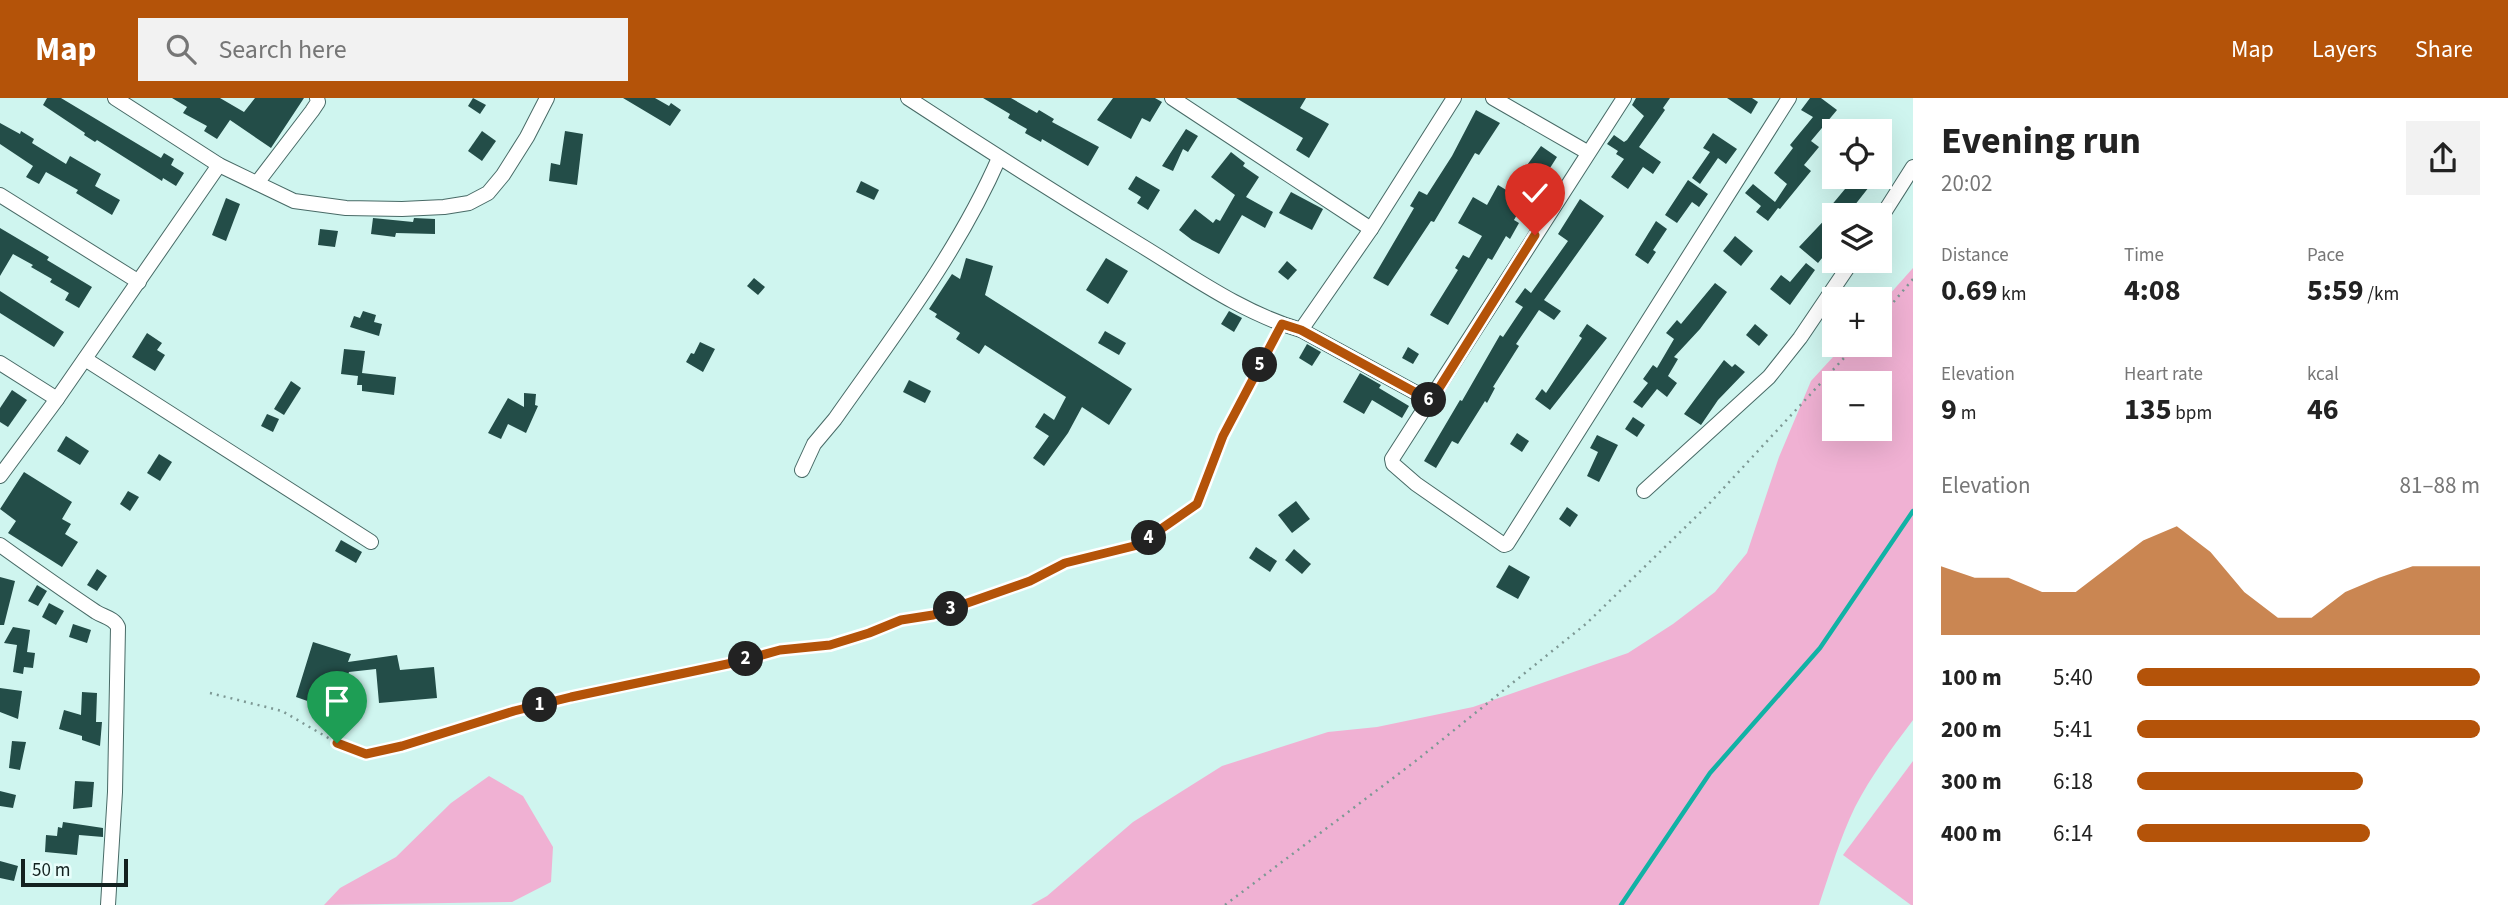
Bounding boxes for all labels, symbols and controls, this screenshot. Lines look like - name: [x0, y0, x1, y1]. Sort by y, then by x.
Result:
- search box: [138, 18, 628, 81]
- text: Map: [35, 26, 96, 73]
- icon: search: [162, 30, 200, 68]
- text: Search here: [218, 31, 347, 68]
- text: Map: [2231, 32, 2274, 67]
- text: Layers: [2312, 32, 2377, 67]
- text: Share: [2415, 32, 2473, 67]
- text: Evening run: [1941, 114, 2141, 168]
- map controls: [1822, 119, 1892, 441]
- button: locate: [1822, 119, 1892, 189]
- button: share: [2406, 121, 2480, 195]
- pin: [1505, 163, 1565, 235]
- text: 20:02: [1941, 167, 1992, 200]
- icon: check: [1516, 174, 1554, 212]
- button: layers: [1822, 203, 1892, 273]
- text: Distance: [1941, 242, 2009, 269]
- text: Time: [2124, 242, 2164, 269]
- text: Pace: [2307, 242, 2344, 269]
- text: 0.69: [1941, 269, 1998, 312]
- text: 4:08: [2124, 269, 2181, 312]
- text: 5:59: [2307, 269, 2364, 312]
- text: km: [1998, 281, 2027, 308]
- text: /km: [2364, 281, 2399, 308]
- button: +: [1822, 287, 1892, 357]
- pin: 5: [1242, 348, 1278, 382]
- text: 5: [1254, 351, 1265, 378]
- text: Elevation: [1941, 361, 2015, 388]
- text: Heart rate: [2124, 361, 2203, 388]
- text: kcal: [2307, 361, 2339, 388]
- button: −: [1822, 371, 1892, 441]
- pin: 6: [1412, 382, 1446, 418]
- text: 6: [1423, 386, 1434, 413]
- text: 9: [1941, 388, 1957, 431]
- text: 135: [2124, 388, 2172, 431]
- text: 46: [2307, 388, 2339, 431]
- text: m: [1957, 400, 1976, 427]
- text: bpm: [2172, 400, 2212, 427]
- text: Elevation: [1941, 469, 2031, 502]
- text: 81–88 m: [2400, 469, 2480, 502]
- pin: 4: [1132, 520, 1166, 556]
- text: 4: [1143, 524, 1154, 551]
- pin: 3: [934, 592, 968, 626]
- text: 3: [945, 595, 956, 622]
- pin: 2: [728, 642, 764, 676]
- text: 2: [740, 645, 751, 672]
- text: 100 m: [1941, 661, 2002, 694]
- text: 5:40: [2053, 661, 2093, 694]
- pin: [307, 671, 367, 743]
- icon: arrive: [318, 682, 356, 720]
- pin: 1: [522, 688, 558, 722]
- text: 1: [534, 691, 545, 718]
- text: 200 m: [1941, 713, 2002, 746]
- text: 5:41: [2053, 713, 2093, 746]
- text: 300 m: [1941, 765, 2002, 798]
- text: 6:18: [2053, 765, 2093, 798]
- text: 400 m: [1941, 817, 2002, 850]
- text: 6:14: [2053, 817, 2093, 850]
- scale bar: [21, 856, 128, 888]
- text: 50 m: [32, 857, 70, 884]

